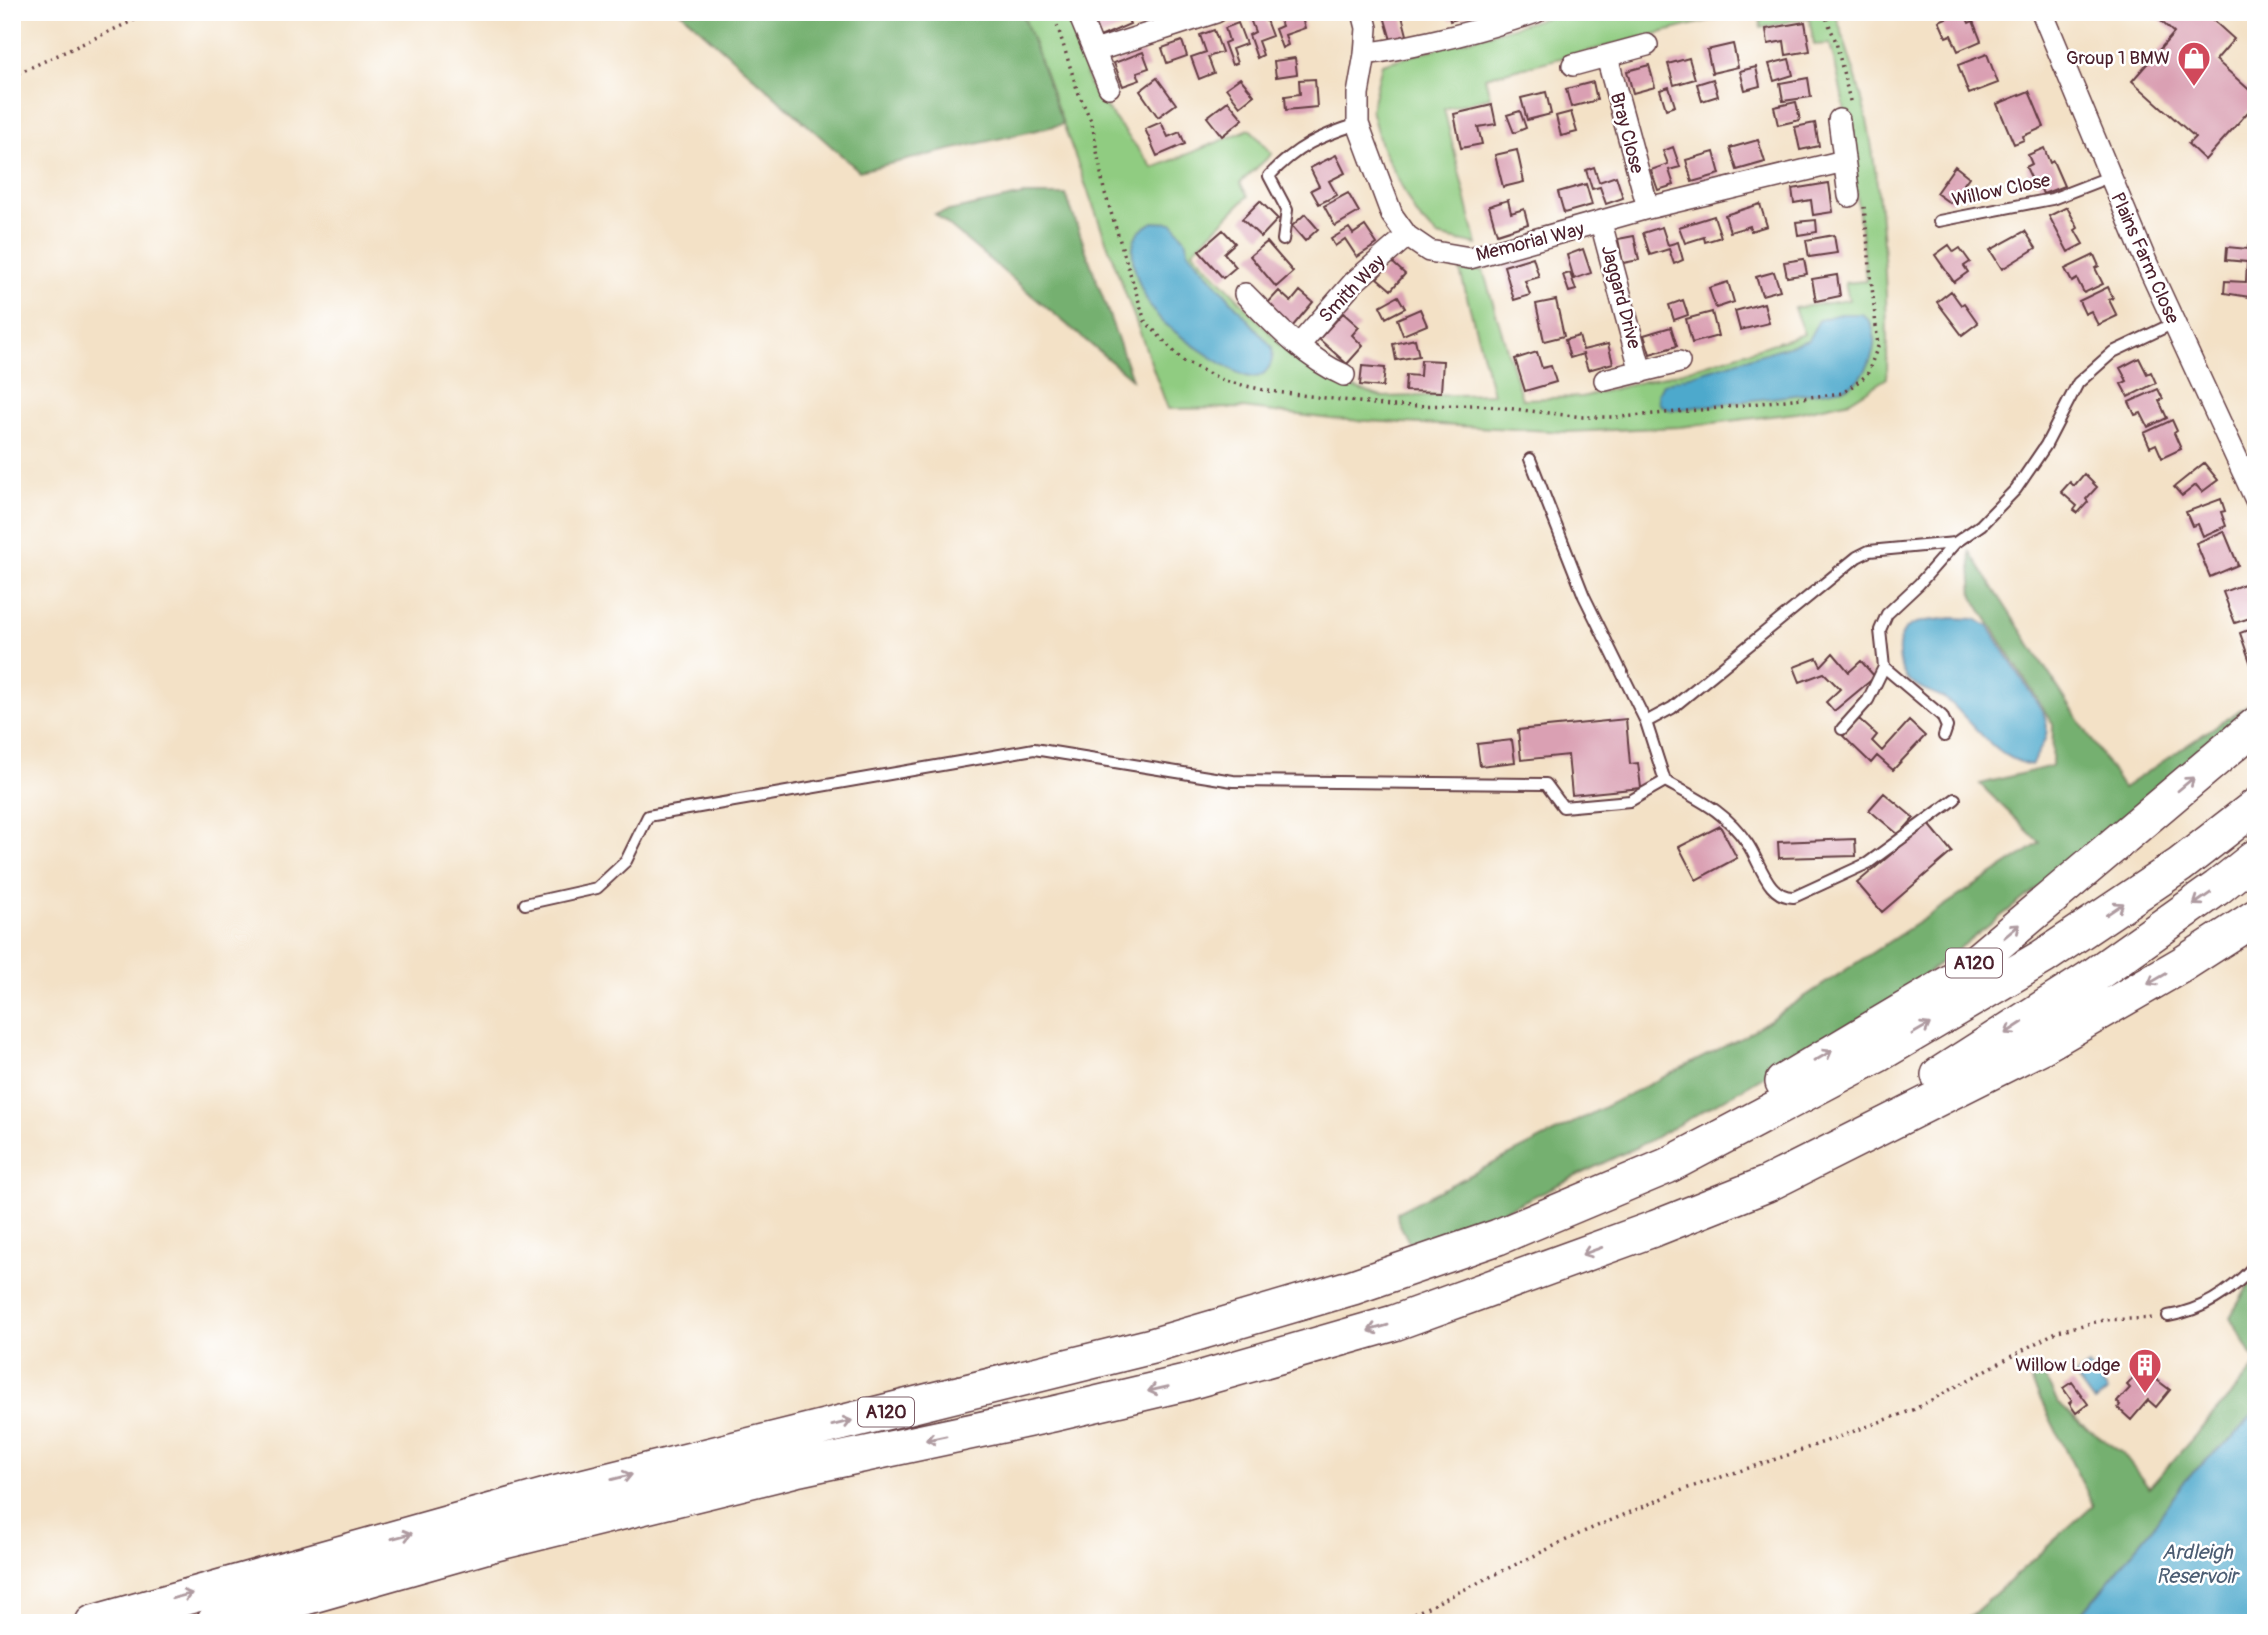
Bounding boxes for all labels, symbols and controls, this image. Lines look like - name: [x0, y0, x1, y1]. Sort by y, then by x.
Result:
- shop icon: Group 1 BMW: [2175, 39, 2213, 88]
- place label: Group 1 BMW: [2066, 46, 2170, 70]
- street label: Bray Close: [1605, 90, 1649, 177]
- street label: Willow Close: [1950, 168, 2053, 212]
- street label: Plains Farm Close: [2105, 189, 2185, 328]
- street label: Memorial Way: [1473, 217, 1587, 267]
- street label: Jaggard Drive: [1596, 243, 1647, 352]
- street label: Smith Way: [1314, 250, 1390, 328]
- one-way arrow: [2176, 776, 2194, 792]
- one-way arrow: [2193, 892, 2212, 906]
- one-way arrow: [2104, 902, 2124, 916]
- one-way arrow: [2003, 923, 2021, 939]
- road number: A120: [1946, 948, 2002, 978]
- one-way arrow: [2147, 972, 2167, 986]
- one-way arrow: [2005, 1021, 2025, 1035]
- one-way arrow: [1911, 1022, 1931, 1036]
- one-way arrow: [1812, 1049, 1833, 1062]
- one-way arrow: [1581, 1246, 1603, 1258]
- one-way arrow: [1367, 1323, 1389, 1336]
- building icon: Willow Lodge: [2126, 1346, 2164, 1395]
- place label: Willow Lodge: [2015, 1353, 2121, 1377]
- one-way arrow: [1147, 1383, 1170, 1396]
- road number: A120: [858, 1398, 914, 1427]
- one-way arrow: [830, 1416, 853, 1429]
- one-way arrow: [925, 1432, 948, 1446]
- one-way arrow: [610, 1470, 632, 1483]
- one-way arrow: [390, 1529, 412, 1542]
- water label: Ardleigh Reservoir: [2156, 1539, 2240, 1590]
- one-way arrow: [171, 1589, 193, 1602]

